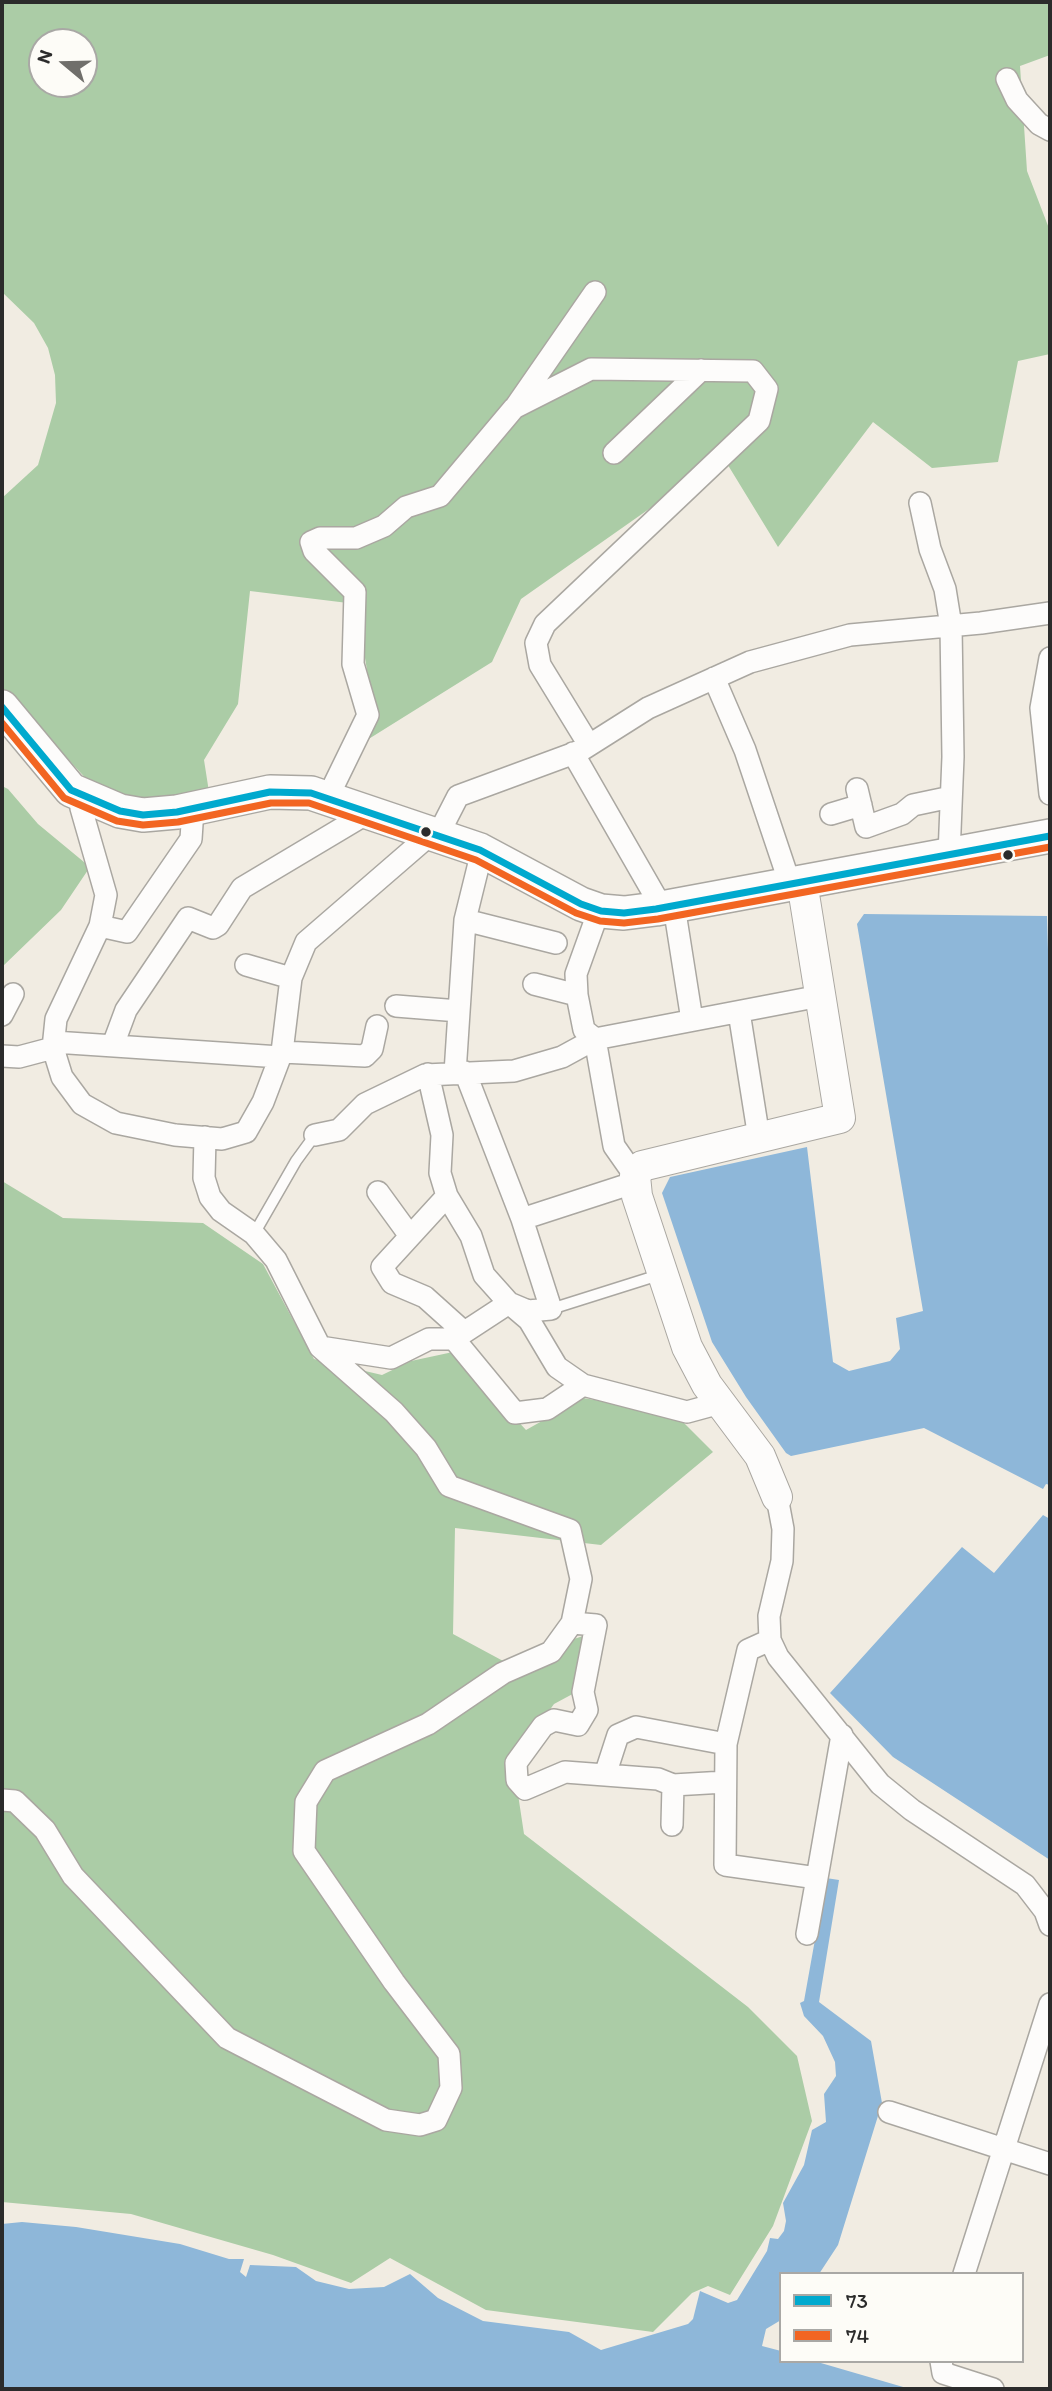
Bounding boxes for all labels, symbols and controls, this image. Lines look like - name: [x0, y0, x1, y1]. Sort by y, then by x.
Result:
- north arrow: [28, 28, 98, 98]
- text: N: [32, 47, 58, 66]
- unlabelled marker: [419, 825, 433, 839]
- unlabelled marker: [1001, 848, 1015, 862]
- legend: [779, 2272, 1024, 2363]
- text: 73: [846, 2288, 868, 2313]
- text: 74: [846, 2323, 869, 2348]

